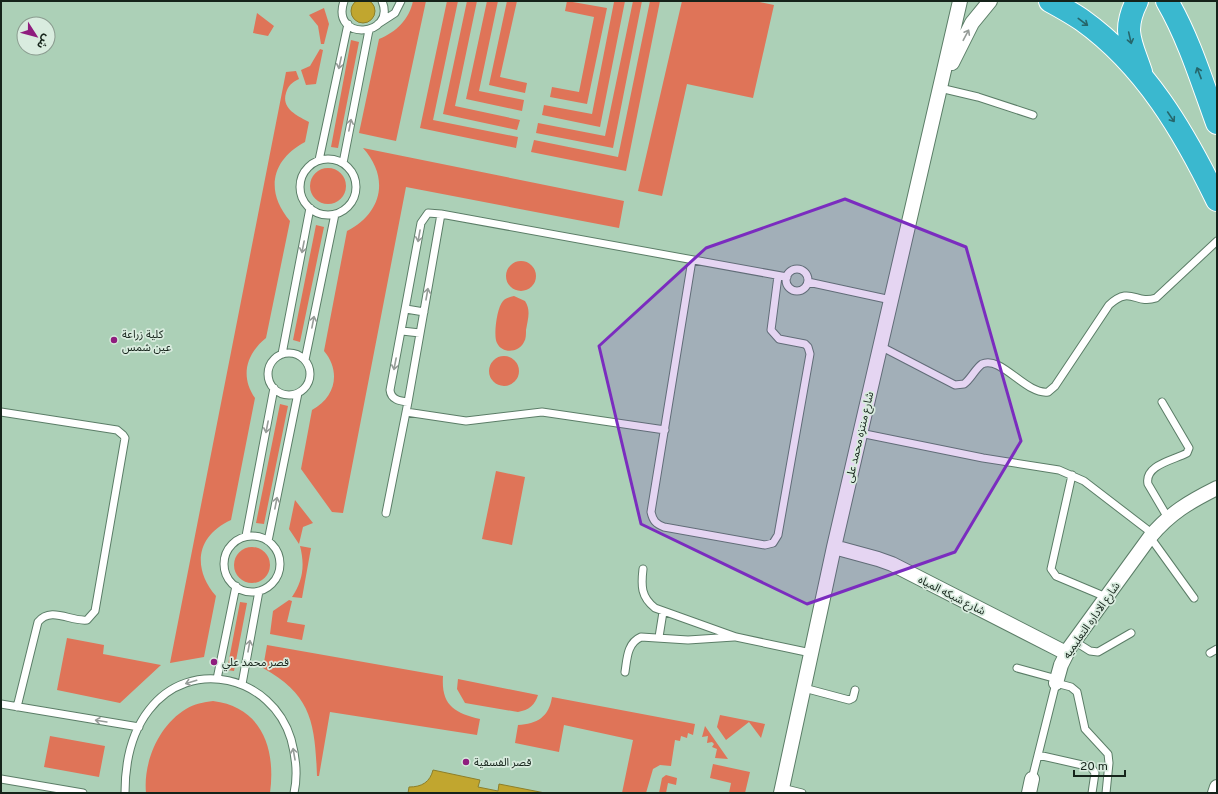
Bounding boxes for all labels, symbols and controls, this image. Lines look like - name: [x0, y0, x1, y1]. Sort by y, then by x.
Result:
- north arrow: [16, 16, 56, 56]
- one-way arrow: [1078, 18, 1089, 26]
- one-way arrow: [962, 29, 970, 41]
- text: ش: [33, 31, 53, 52]
- one-way arrow: [1127, 31, 1135, 44]
- one-way arrow: [335, 56, 343, 69]
- one-way arrow: [1194, 68, 1202, 80]
- one-way arrow: [1167, 111, 1175, 122]
- one-way arrow: [347, 119, 355, 132]
- one-way arrow: [414, 229, 422, 242]
- one-way arrow: [298, 240, 306, 253]
- one-way arrow: [423, 288, 431, 301]
- one-way arrow: [309, 316, 317, 329]
- place label: كلية زراعة عين شمس: [122, 328, 172, 355]
- marker: كلية زراعة عين شمس: [109, 335, 119, 345]
- one-way arrow: [391, 357, 399, 370]
- street label: شارع منتزه محمد على: [843, 390, 877, 484]
- one-way arrow: [262, 420, 270, 433]
- one-way arrow: [272, 497, 280, 510]
- street label: شارع شبكه المياه: [916, 573, 988, 619]
- street label: شارع الاداره التعليميه: [1060, 579, 1124, 661]
- one-way arrow: [246, 640, 254, 653]
- place label: قصر محمد علي: [222, 656, 289, 672]
- marker: قصر محمد علي: [209, 657, 219, 667]
- one-way arrow: [185, 679, 197, 687]
- one-way arrow: [95, 717, 108, 725]
- one-way arrow: [290, 748, 298, 761]
- scale bar: [1074, 752, 1125, 778]
- place label: قصر الفسقية: [474, 756, 532, 770]
- marker: قصر الفسقية: [461, 757, 471, 767]
- text: 20 m: [1080, 759, 1108, 775]

